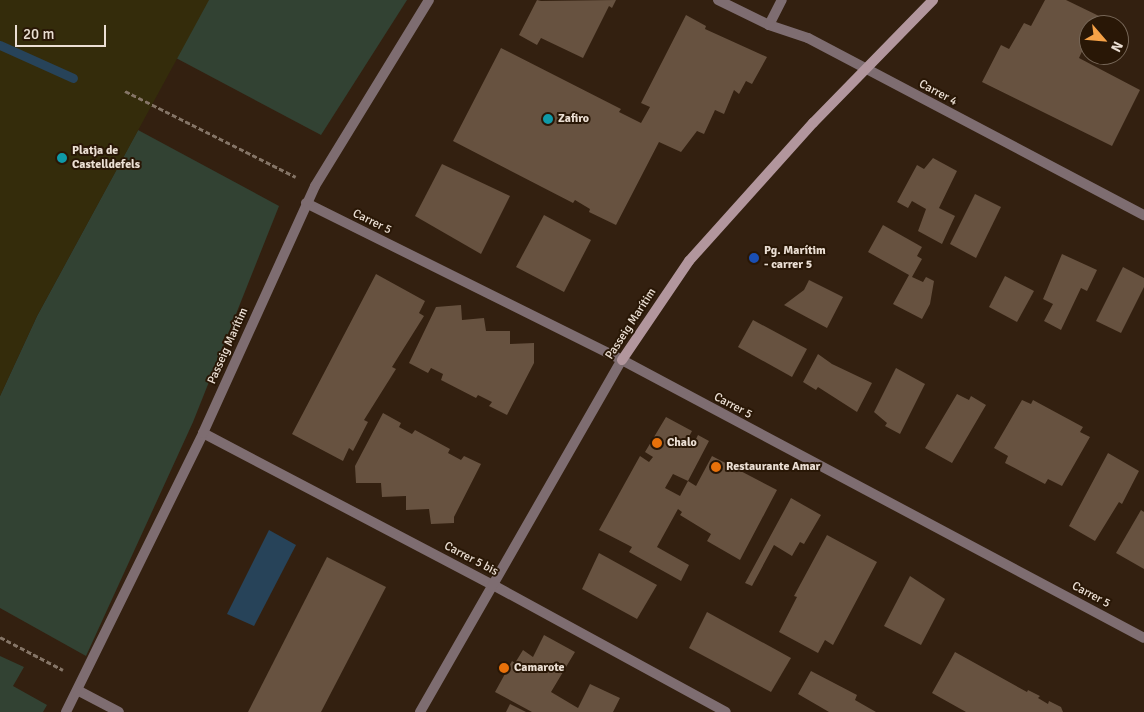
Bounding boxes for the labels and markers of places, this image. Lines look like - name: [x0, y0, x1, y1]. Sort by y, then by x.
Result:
- place label: Zafiro: [558, 112, 589, 126]
- marker: Zafiro: [542, 113, 554, 125]
- place label: Platja de Castelldefels: [72, 144, 140, 172]
- marker: Platja de Castelldefels: [56, 152, 68, 164]
- place label: Pg. Marítim - carrer 5: [764, 244, 826, 272]
- marker: Pg. Marítim - carrer 5: [748, 252, 760, 264]
- place label: Chalo: [667, 436, 697, 450]
- marker: Chalo: [651, 437, 663, 449]
- place label: Restaurante Amar: [726, 460, 820, 474]
- marker: Restaurante Amar: [710, 461, 722, 473]
- place label: Camarote: [514, 661, 565, 675]
- marker: Camarote: [498, 662, 510, 674]

